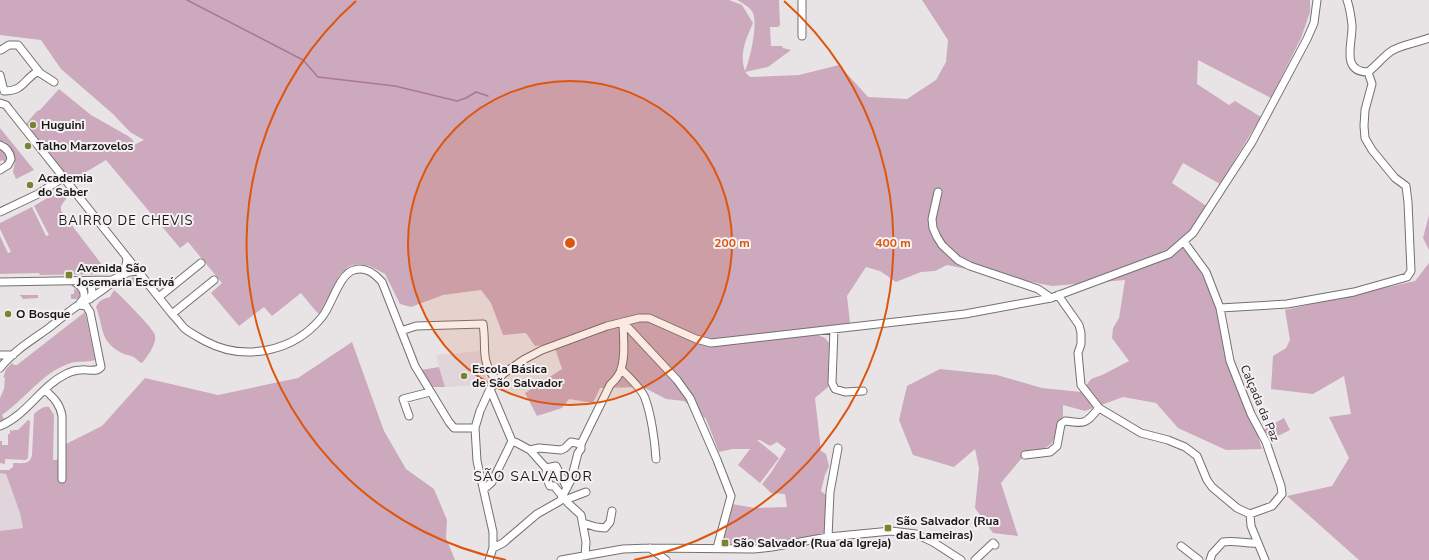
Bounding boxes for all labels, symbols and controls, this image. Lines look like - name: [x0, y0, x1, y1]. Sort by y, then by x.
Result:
- place label: Huguini: [41, 117, 85, 133]
- marker: Huguini: [28, 120, 38, 130]
- place label: Talho Marzovelos: [36, 138, 134, 154]
- marker: Talho Marzovelos: [23, 141, 33, 151]
- place label: Academia do Saber: [38, 170, 93, 200]
- marker: Academia do Saber: [25, 180, 35, 190]
- district label: BAIRRO DE CHEVIS: [58, 212, 194, 230]
- text: 200 m: [714, 235, 750, 251]
- text: 400 m: [875, 235, 911, 251]
- centre of rings: [563, 236, 577, 250]
- place label: Avenida São Josemaria Escrivá: [76, 260, 174, 290]
- marker: Avenida São Josemaria Escrivá: [64, 270, 74, 280]
- place label: O Bosque: [16, 306, 71, 322]
- marker: O Bosque: [3, 309, 13, 319]
- place label: Escola Básica de São Salvador: [472, 361, 563, 391]
- street label: Calçada da Paz: [1237, 362, 1283, 444]
- marker: Escola Básica de São Salvador: [459, 371, 469, 381]
- district label: SÃO SALVADOR: [473, 467, 593, 486]
- place label: São Salvador (Rua das Lameiras): [896, 513, 999, 543]
- marker: São Salvador (Rua das Lameiras): [883, 523, 893, 533]
- place label: São Salvador (Rua da Igreja): [733, 535, 892, 551]
- marker: São Salvador (Rua da Igreja): [720, 538, 730, 548]

